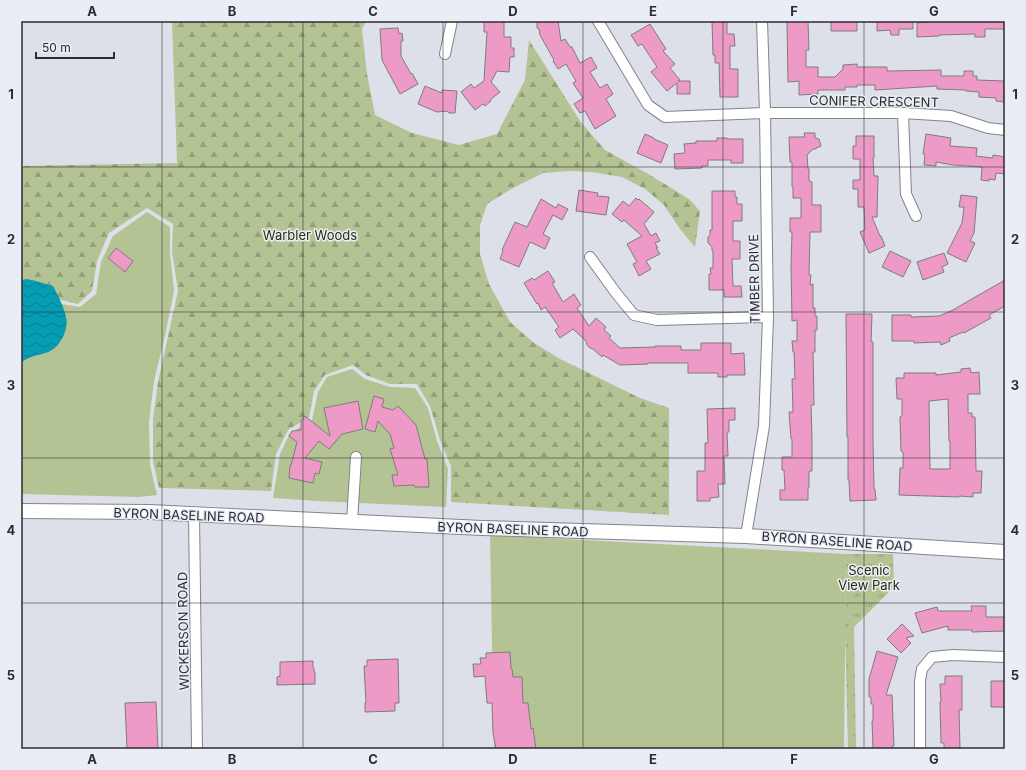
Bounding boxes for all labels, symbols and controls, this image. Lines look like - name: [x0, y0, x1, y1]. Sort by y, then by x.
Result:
- text: A: [87, 3, 97, 19]
- text: B: [228, 3, 237, 19]
- text: C: [368, 3, 378, 19]
- text: D: [508, 3, 518, 19]
- text: E: [649, 3, 657, 19]
- text: F: [790, 3, 798, 19]
- text: G: [929, 3, 939, 19]
- scale bar: [36, 34, 114, 60]
- text: 50 m: [42, 40, 71, 55]
- text: 1: [8, 86, 14, 102]
- text: 1: [1012, 86, 1018, 102]
- street label: CONIFER CRESCENT: [809, 92, 939, 110]
- park label: Warbler Woods: [263, 227, 357, 243]
- text: 2: [7, 231, 15, 247]
- text: 2: [1011, 231, 1019, 247]
- street label: TIMBER DRIVE: [745, 234, 763, 324]
- text: 3: [7, 377, 15, 393]
- text: 3: [1011, 377, 1019, 393]
- street label: BYRON BASELINE ROAD: [113, 504, 265, 526]
- street label: BYRON BASELINE ROAD: [437, 518, 589, 540]
- text: 4: [7, 522, 16, 538]
- text: 4: [1011, 522, 1020, 538]
- street label: BYRON BASELINE ROAD: [761, 528, 913, 554]
- park label: Scenic View Park: [838, 562, 900, 593]
- street label: WICKERSON ROAD: [174, 572, 192, 690]
- text: 5: [7, 667, 15, 683]
- text: 5: [1011, 667, 1019, 683]
- text: A: [87, 751, 97, 767]
- text: B: [228, 751, 237, 767]
- text: C: [368, 751, 378, 767]
- text: D: [508, 751, 518, 767]
- text: E: [649, 751, 657, 767]
- text: F: [790, 751, 798, 767]
- text: G: [929, 751, 939, 767]

